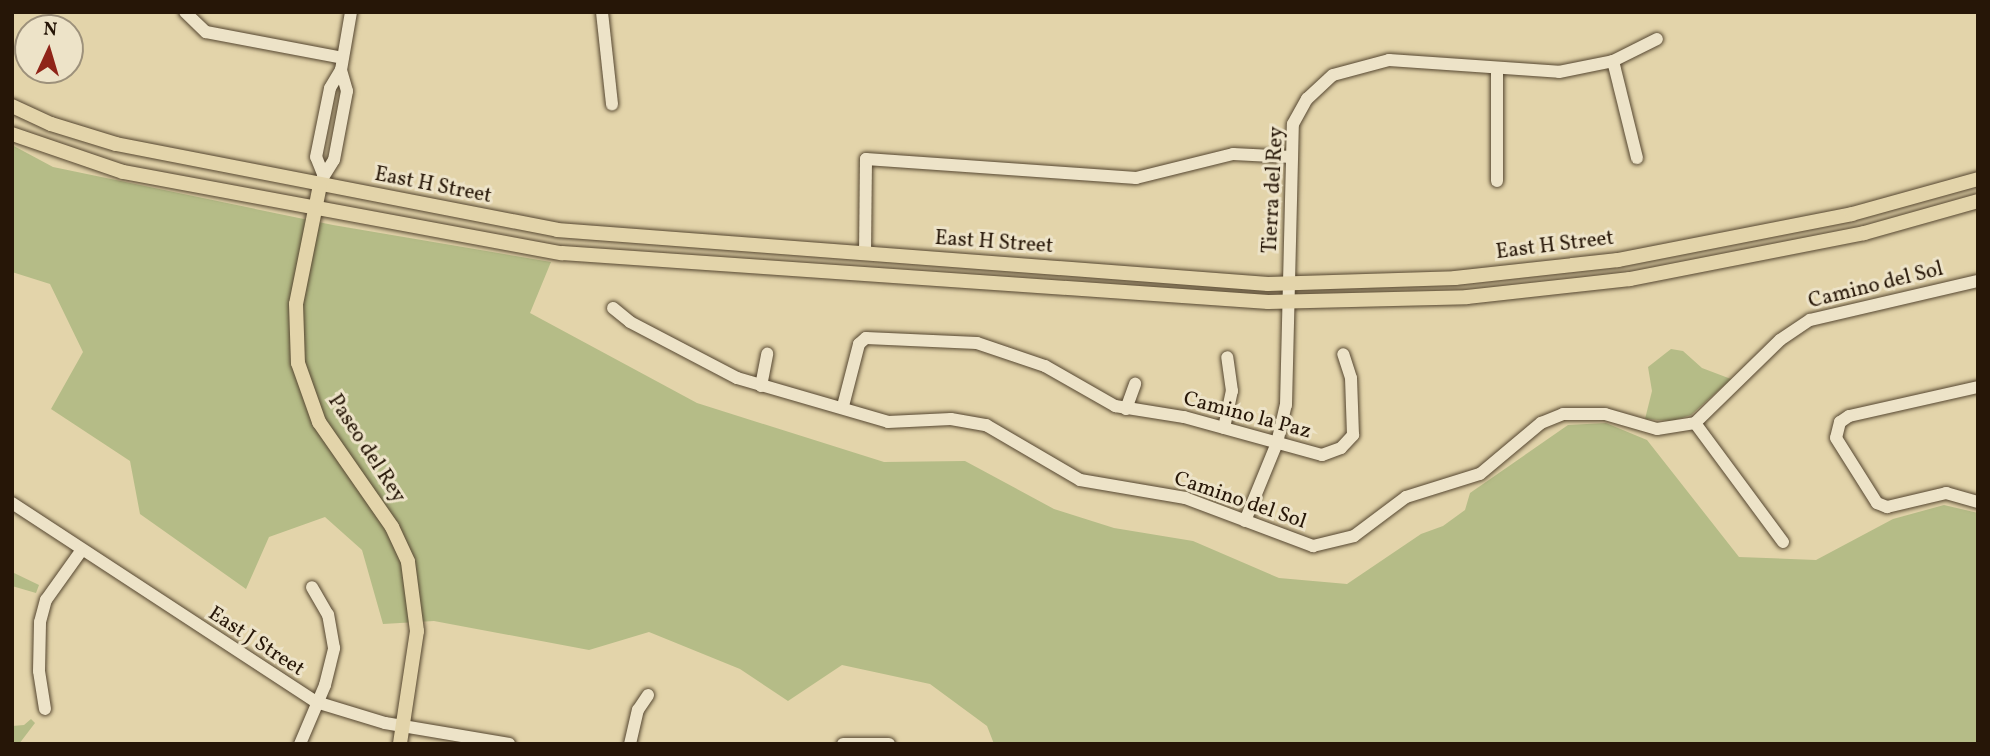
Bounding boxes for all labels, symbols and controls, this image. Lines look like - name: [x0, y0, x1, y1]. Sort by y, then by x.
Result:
- north arrow: [14, 14, 84, 84]
- text: N: [43, 17, 58, 43]
- street label: Tierra del Rey: [1258, 126, 1290, 254]
- street label: East H Street: [372, 162, 494, 210]
- street label: East H Street: [934, 226, 1054, 260]
- street label: East H Street: [1495, 226, 1615, 266]
- street label: Camino del Sol: [1806, 257, 1946, 315]
- street label: Camino la Paz: [1180, 387, 1314, 445]
- street label: Paseo del Rey: [322, 390, 410, 508]
- street label: Camino del Sol: [1171, 467, 1309, 535]
- street label: East J Street: [203, 602, 309, 682]

